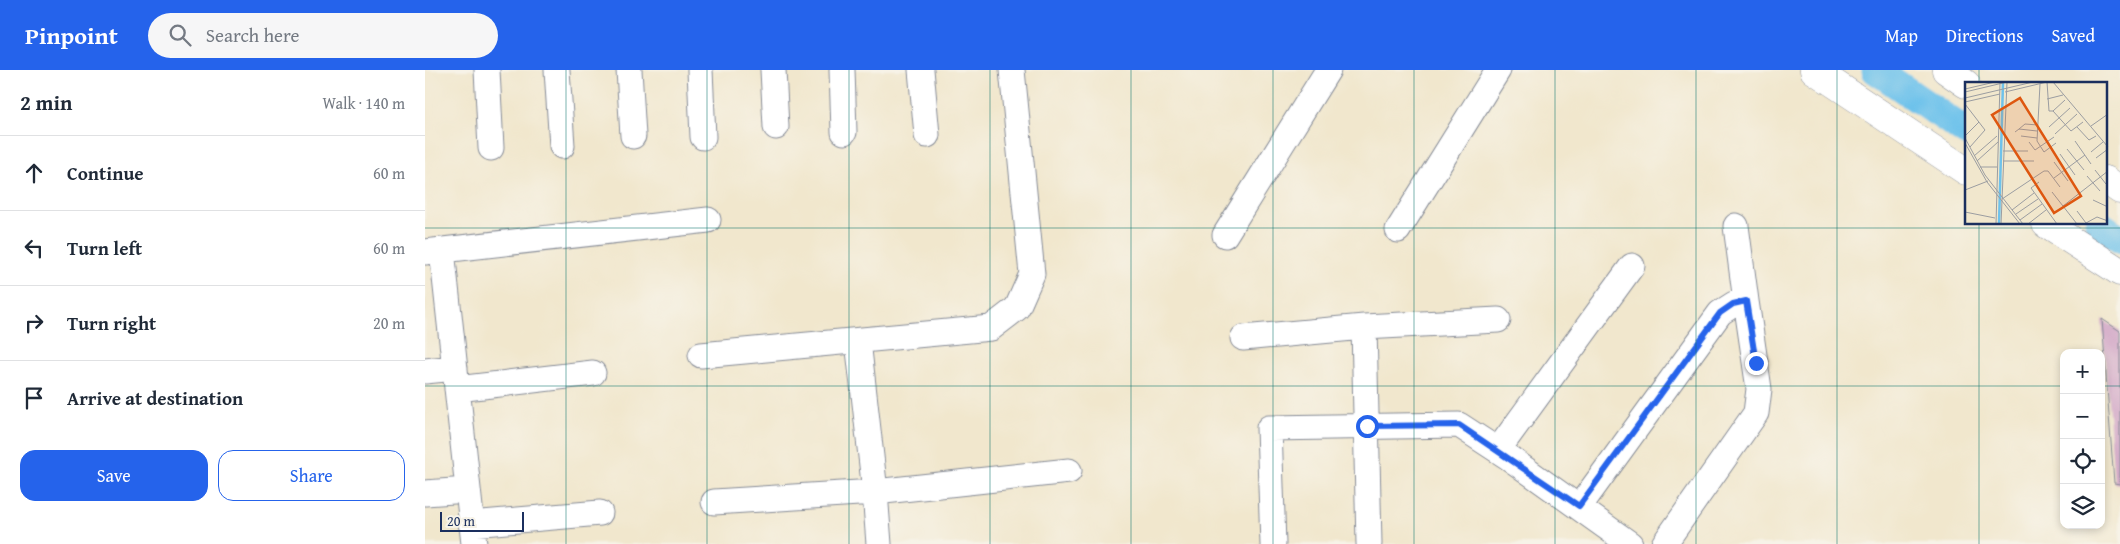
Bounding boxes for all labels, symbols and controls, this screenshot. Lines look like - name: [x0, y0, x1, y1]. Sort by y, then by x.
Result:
- search box: [148, 13, 498, 58]
- text: Pinpoint: [25, 18, 118, 53]
- icon: search: [166, 21, 194, 49]
- text: Search here: [206, 21, 299, 49]
- text: Map: [1885, 22, 1918, 49]
- text: Directions: [1946, 22, 2023, 49]
- text: Saved: [2051, 22, 2095, 49]
- inset map: [1965, 82, 2107, 225]
- text: 2 min: [20, 87, 72, 118]
- text: Walk · 140 m: [322, 91, 405, 115]
- icon: ahead: [20, 159, 48, 187]
- text: Continue: [67, 159, 144, 187]
- text: 60 m: [373, 161, 405, 185]
- icon: left: [20, 234, 48, 262]
- text: Turn left: [67, 234, 142, 262]
- text: 60 m: [373, 236, 405, 260]
- icon: right: [20, 309, 48, 337]
- text: Turn right: [67, 309, 156, 337]
- text: 20 m: [373, 311, 405, 335]
- map controls: [2060, 349, 2105, 529]
- button: +: [2060, 349, 2105, 394]
- route end: [1745, 352, 1768, 375]
- icon: arrive: [20, 384, 48, 412]
- text: Arrive at destination: [67, 384, 243, 412]
- button: −: [2060, 394, 2105, 439]
- route start: [1356, 415, 1379, 438]
- button: locate: [2060, 439, 2105, 484]
- button: Save: [20, 450, 208, 501]
- button: Share: [218, 450, 405, 501]
- button: layers: [2060, 484, 2105, 529]
- scale bar: [440, 509, 524, 532]
- text: 20 m: [447, 511, 475, 531]

